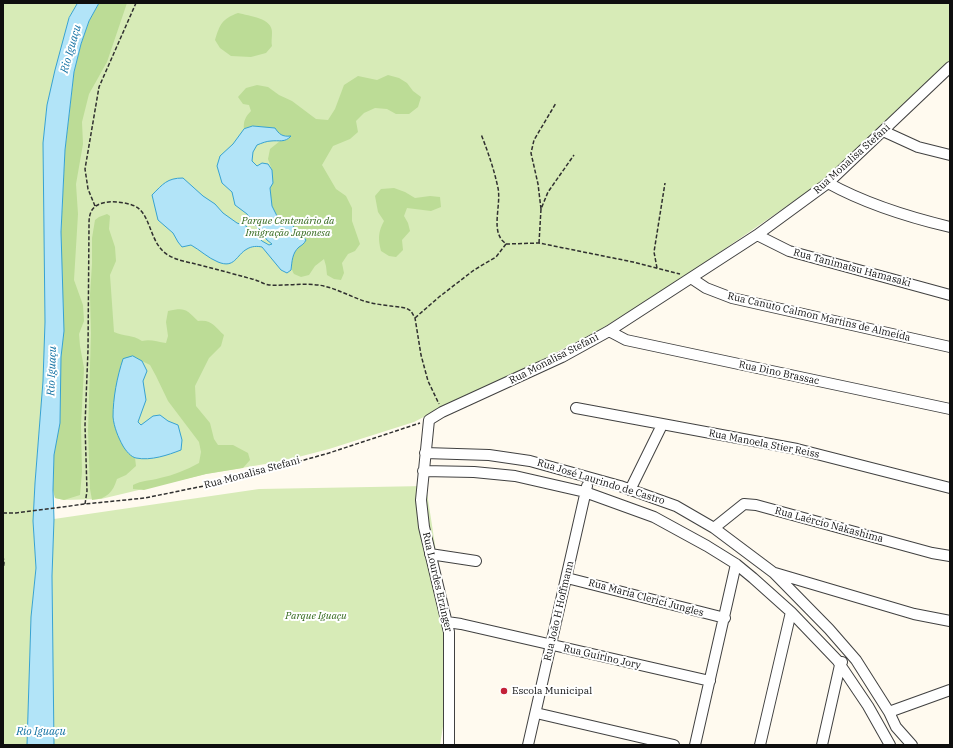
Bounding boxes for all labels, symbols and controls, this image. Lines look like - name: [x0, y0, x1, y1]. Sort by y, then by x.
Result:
- water label: Rio Iguaçu: [58, 23, 84, 75]
- street label: Rua Monalisa Stefani: [811, 121, 893, 197]
- park label: Parque Centenário da Imigração Japonesa: [241, 215, 335, 238]
- street label: Rua Tanimatsu Hamasaki: [792, 247, 912, 289]
- street label: Rua Canuto Calmon Martins de Almeida: [726, 290, 912, 344]
- street label: Rua Monalisa Stefani: [507, 331, 601, 387]
- water label: Rio Iguaçu: [45, 346, 59, 396]
- street label: Rua Dino Brassac: [738, 359, 820, 387]
- street label: Rua Manoela Stier Reiss: [708, 427, 820, 461]
- street label: Rua Monalisa Stefani: [203, 454, 301, 492]
- street label: Rua José Laurindo de Castro: [536, 457, 666, 507]
- street label: Rua Laércio Nakashima: [773, 505, 885, 545]
- street label: Rua Lourdes Erzinger: [420, 531, 454, 633]
- street label: Rua João H Hoffmann: [542, 560, 576, 662]
- street label: Rua Maria Clerici Jungles: [587, 577, 705, 619]
- park label: Parque Iguaçu: [285, 610, 347, 622]
- street label: Rua Guirino Jory: [562, 642, 642, 672]
- place label: Escola Municipal: [512, 685, 592, 697]
- marker: Escola Municipal: [499, 686, 509, 696]
- water label: Rio Iguaçu: [16, 725, 66, 739]

